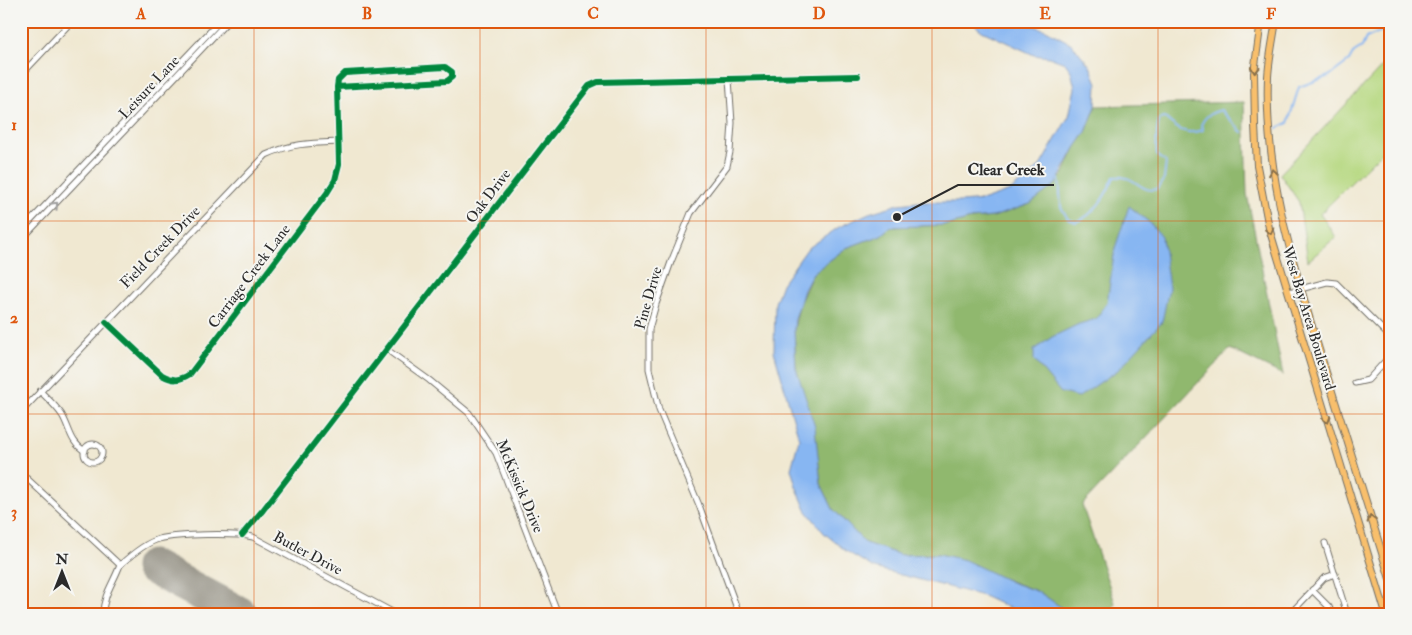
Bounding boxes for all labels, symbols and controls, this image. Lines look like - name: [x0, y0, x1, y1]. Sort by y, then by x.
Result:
- text: A: [135, 4, 147, 24]
- text: B: [362, 4, 372, 24]
- text: C: [587, 4, 599, 24]
- text: D: [812, 4, 826, 24]
- text: E: [1039, 4, 1051, 24]
- text: F: [1266, 4, 1276, 24]
- street label: Leisure Lane: [115, 52, 184, 123]
- one-way arrow: [1250, 66, 1261, 74]
- text: 1: [11, 115, 17, 135]
- callout: Clear Creek: [958, 154, 1054, 185]
- text: Clear Creek: [968, 160, 1045, 180]
- street label: Oak Drive: [462, 165, 515, 227]
- one-way arrow: [1269, 168, 1279, 176]
- one-way arrow: [49, 201, 58, 210]
- street label: Field Creek Drive: [116, 202, 205, 293]
- street label: Carriage Creek Lane: [204, 220, 295, 332]
- one-way arrow: [1264, 226, 1275, 235]
- street label: West Bay Area Boulevard: [1277, 243, 1340, 393]
- street label: Pine Drive: [630, 265, 666, 332]
- text: 2: [10, 308, 18, 328]
- one-way arrow: [1322, 415, 1332, 423]
- street label: McKissick Drive: [491, 437, 548, 536]
- text: 3: [11, 502, 17, 522]
- one-way arrow: [1367, 515, 1377, 523]
- street label: Butler Drive: [270, 527, 346, 580]
- north arrow: [38, 548, 88, 598]
- text: N: [55, 551, 69, 568]

